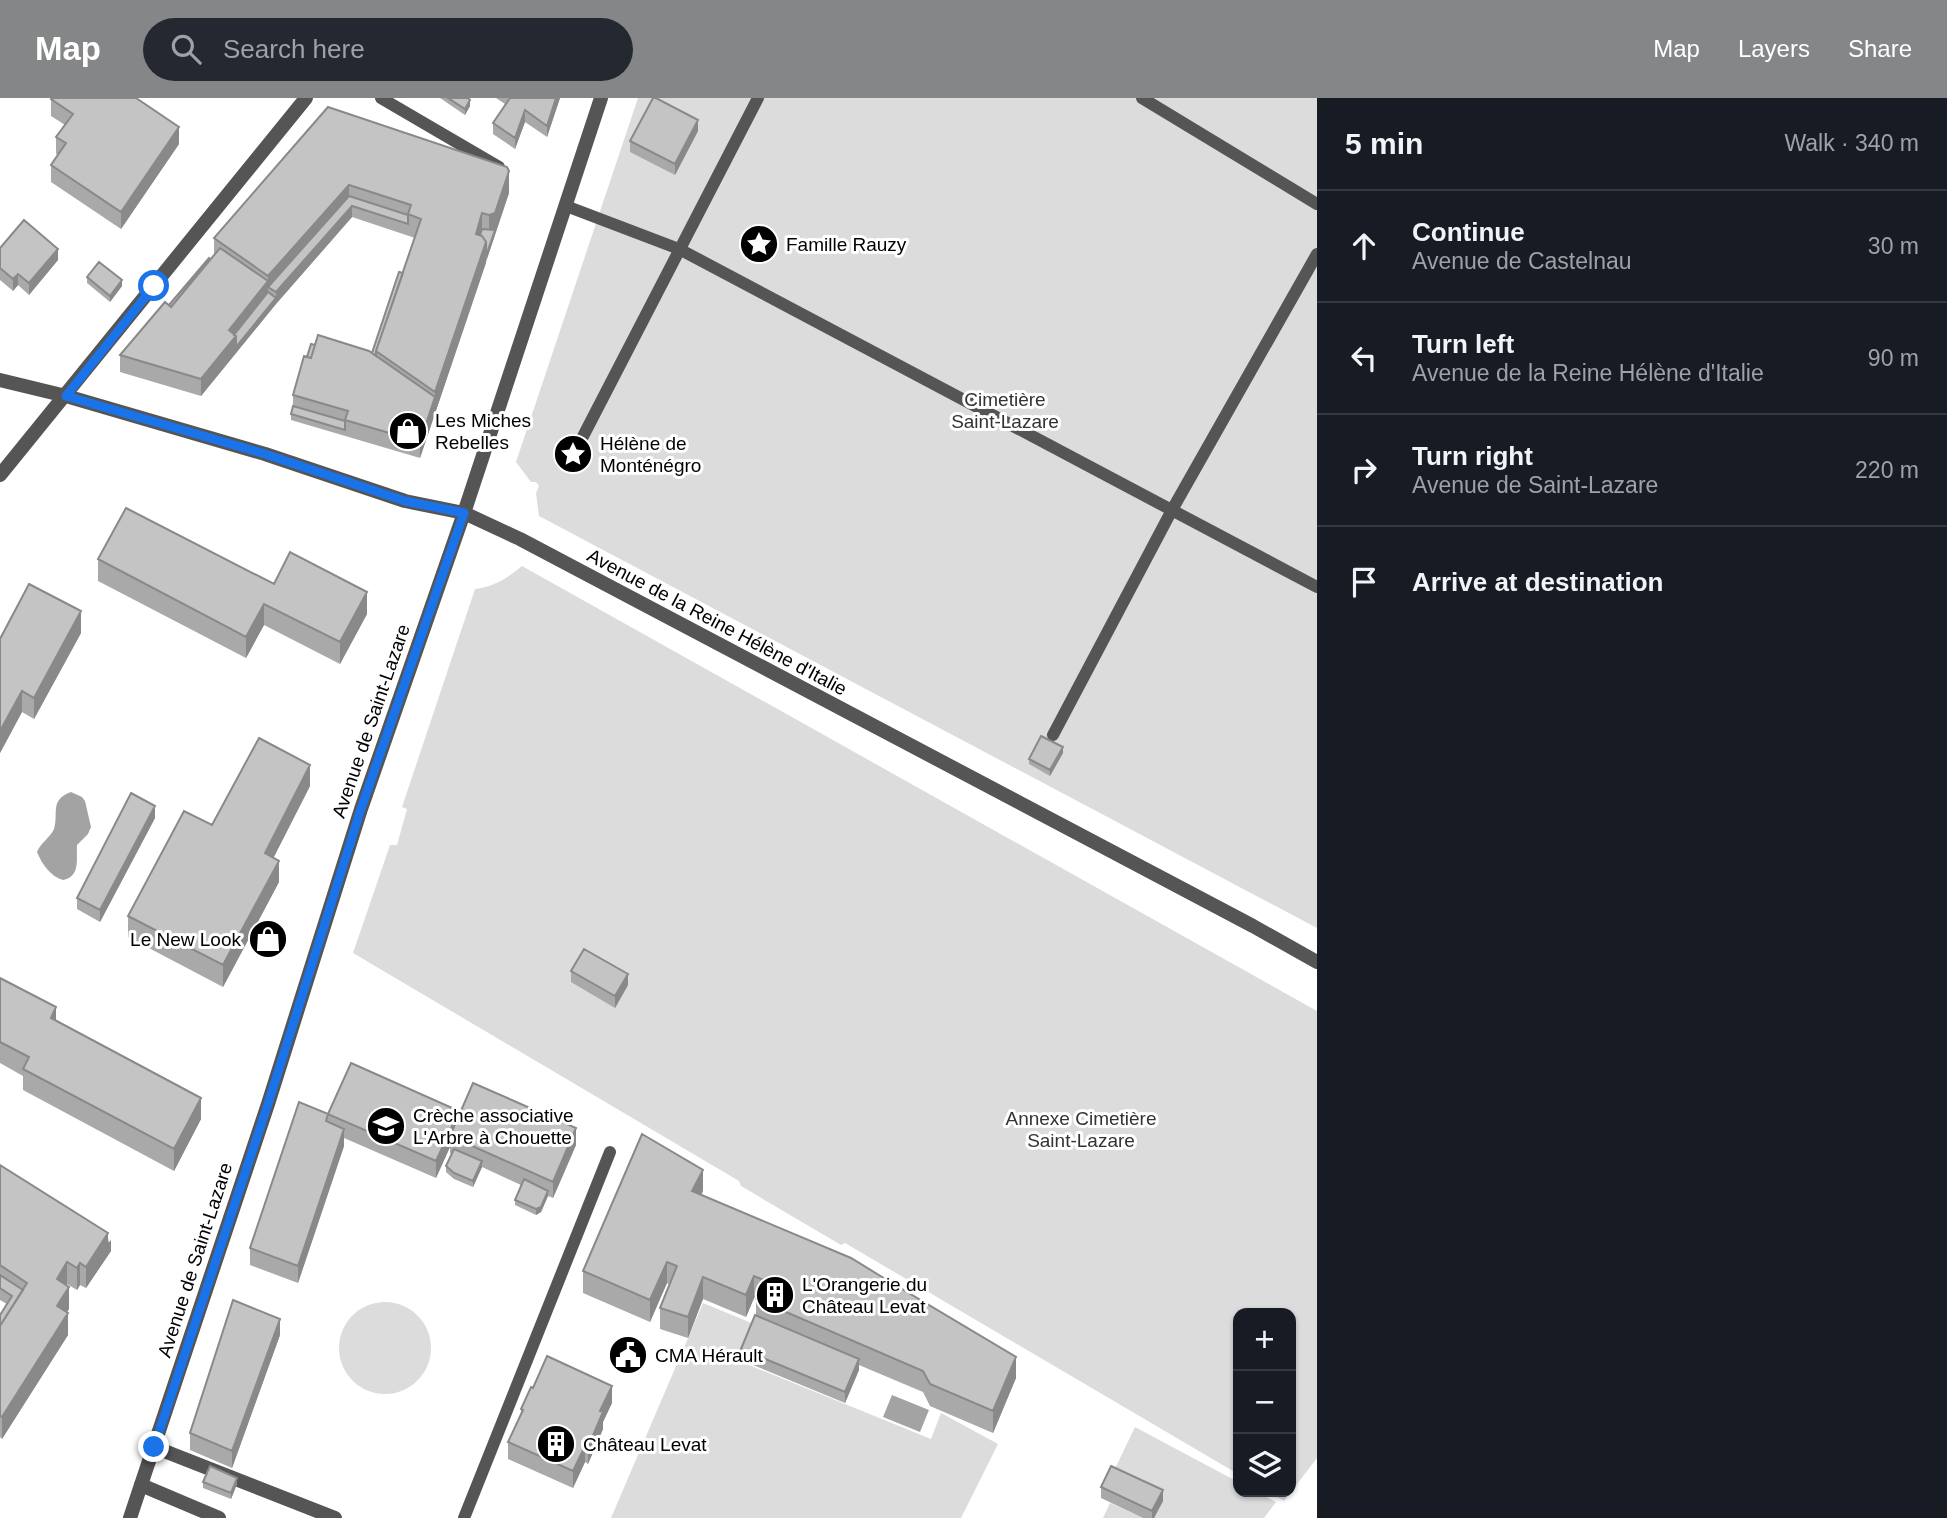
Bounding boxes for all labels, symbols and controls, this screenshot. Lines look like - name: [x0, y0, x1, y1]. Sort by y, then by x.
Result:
- search box: [143, 18, 633, 81]
- text: Map: [35, 30, 101, 67]
- icon: search: [167, 30, 205, 68]
- text: Search here: [223, 34, 365, 64]
- text: Map: [1653, 35, 1700, 62]
- text: Layers: [1738, 35, 1810, 62]
- text: Share: [1848, 35, 1912, 62]
- text: 5 min: [1345, 127, 1423, 160]
- text: Walk · 340 m: [1784, 130, 1919, 156]
- text: Continue: [1412, 217, 1525, 247]
- place icon: Famille Rauzy: [738, 223, 780, 265]
- icon: ahead: [1345, 227, 1383, 265]
- text: 30 m: [1868, 233, 1919, 259]
- place label: Famille Rauzy: [786, 234, 907, 255]
- text: Avenue de Castelnau: [1412, 248, 1632, 274]
- route start: [138, 270, 169, 301]
- text: Turn left: [1412, 329, 1514, 359]
- icon: left: [1345, 339, 1383, 377]
- text: 90 m: [1868, 345, 1919, 371]
- text: Avenue de la Reine Hélène d'Italie: [1412, 360, 1764, 386]
- park label: Cimetière Saint-Lazare: [951, 389, 1059, 432]
- shop icon: Les Miches Rebelles: [387, 410, 429, 452]
- place label: Les Miches Rebelles: [435, 410, 531, 453]
- place icon: Hélène de Monténégro: [552, 433, 594, 475]
- place label: Hélène de Monténégro: [600, 433, 701, 476]
- text: Turn right: [1412, 441, 1533, 471]
- icon: right: [1345, 451, 1383, 489]
- text: 220 m: [1855, 457, 1919, 483]
- text: Avenue de Saint-Lazare: [1412, 472, 1658, 498]
- street label: Avenue de la Reine Hélène d'Italie: [584, 545, 850, 699]
- icon: arrive: [1345, 563, 1383, 601]
- text: Arrive at destination: [1412, 567, 1663, 597]
- street label: Avenue de Saint-Lazare: [328, 621, 414, 821]
- shop icon: Le New Look: [247, 918, 289, 960]
- place label: Le New Look: [130, 929, 241, 950]
- school or university icon: Crèche associative L'Arbre à Chouette: [365, 1105, 407, 1147]
- place label: Crèche associative L'Arbre à Chouette: [413, 1105, 574, 1148]
- park label: Annexe Cimetière Saint-Lazare: [1005, 1108, 1157, 1151]
- street label: Avenue de Saint-Lazare: [154, 1160, 236, 1360]
- building icon: L'Orangerie du Château Levat: [754, 1274, 796, 1316]
- place label: L'Orangerie du Château Levat: [802, 1274, 927, 1317]
- map controls: [1233, 1308, 1296, 1497]
- button: +: [1233, 1308, 1296, 1371]
- public building icon: CMA Hérault: [607, 1334, 649, 1376]
- place label: CMA Hérault: [655, 1345, 763, 1366]
- button: −: [1233, 1371, 1296, 1434]
- building icon: Château Levat: [535, 1423, 577, 1465]
- route end: [138, 1431, 169, 1462]
- place label: Château Levat: [583, 1434, 707, 1455]
- button: layers: [1233, 1434, 1296, 1497]

